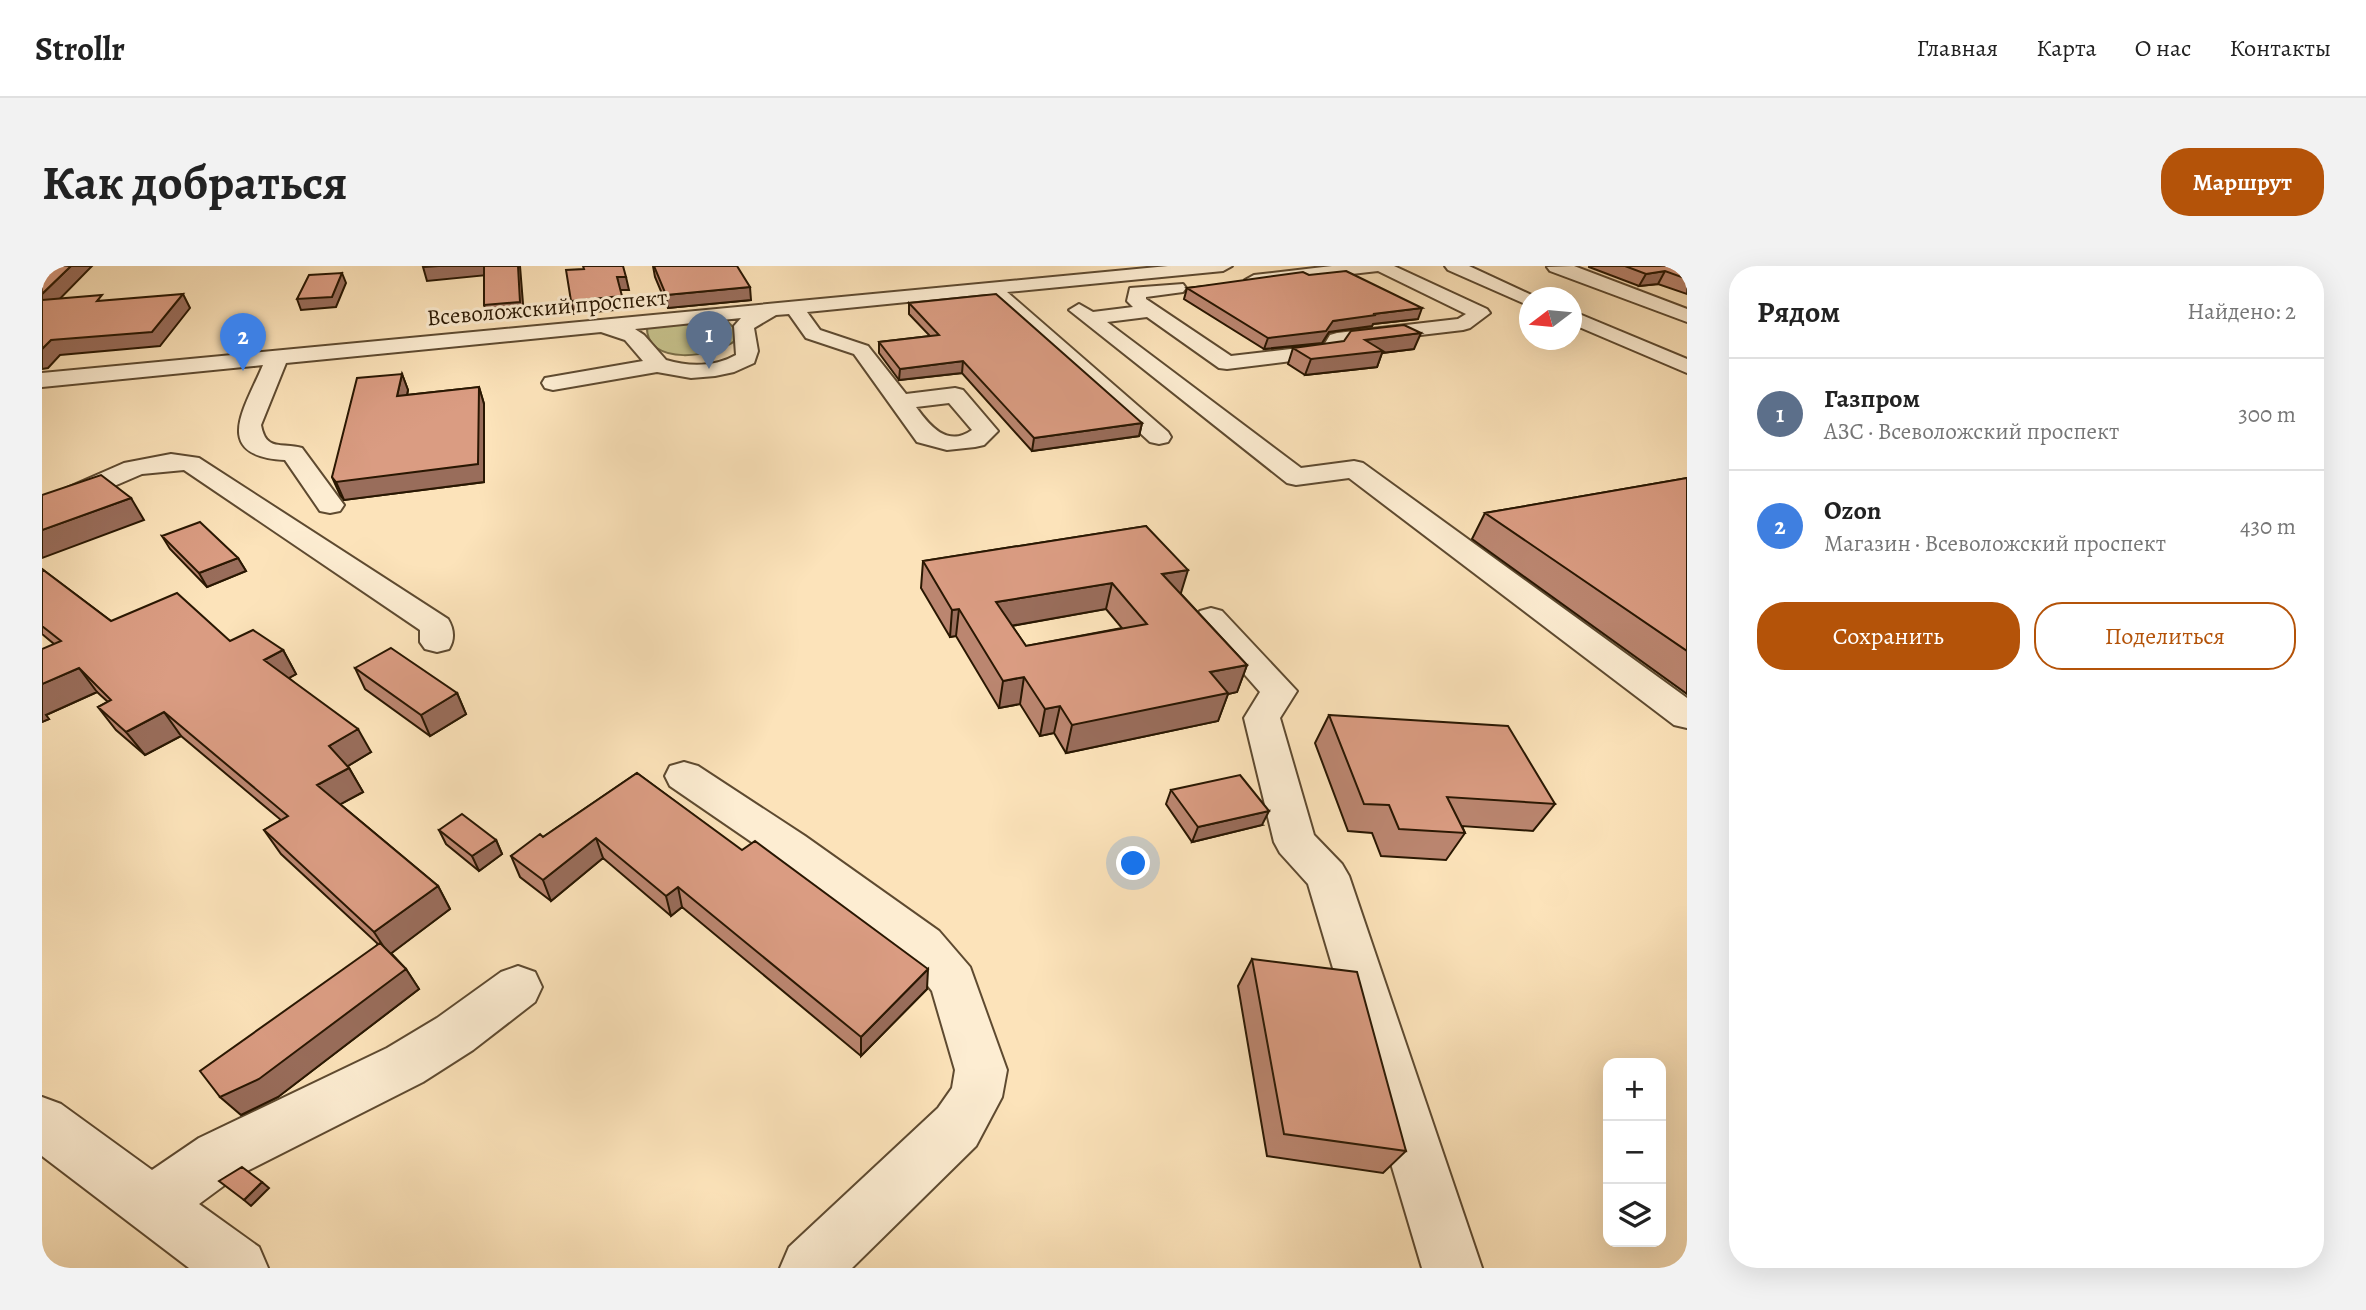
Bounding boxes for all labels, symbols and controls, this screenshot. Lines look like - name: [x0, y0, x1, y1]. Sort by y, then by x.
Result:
- text: Strollr: [35, 26, 125, 71]
- text: Главная: [1917, 32, 1998, 64]
- text: Карта: [2036, 32, 2097, 64]
- text: О нас: [2135, 32, 2191, 64]
- text: Контакты: [2229, 32, 2331, 64]
- button: Маршрут: [2161, 148, 2324, 216]
- text: Как добраться: [42, 149, 348, 216]
- street label: Всеволожский проспект: [425, 282, 669, 333]
- north arrow: [1519, 287, 1582, 350]
- text: Рядом: [1757, 292, 1840, 332]
- text: Найдено: 2: [2187, 296, 2296, 327]
- pin: 1: [686, 311, 732, 369]
- pin: 2: [220, 313, 266, 371]
- text: Газпром: [1824, 381, 1920, 416]
- text: 1: [1776, 399, 1784, 430]
- text: 300 m: [2238, 399, 2296, 430]
- text: АЗС · Всеволожский проспект: [1824, 416, 2119, 447]
- text: Ozon: [1824, 493, 1882, 528]
- text: 2: [1774, 511, 1786, 542]
- text: 430 m: [2240, 511, 2296, 542]
- text: Магазин · Всеволожский проспект: [1824, 528, 2166, 559]
- button: Сохранить: [1757, 602, 2020, 670]
- button: Поделиться: [2034, 602, 2296, 670]
- your location: [1116, 846, 1150, 880]
- map controls: [1603, 1058, 1666, 1247]
- button: +: [1603, 1058, 1666, 1121]
- button: −: [1603, 1121, 1666, 1184]
- button: layers: [1603, 1184, 1666, 1247]

